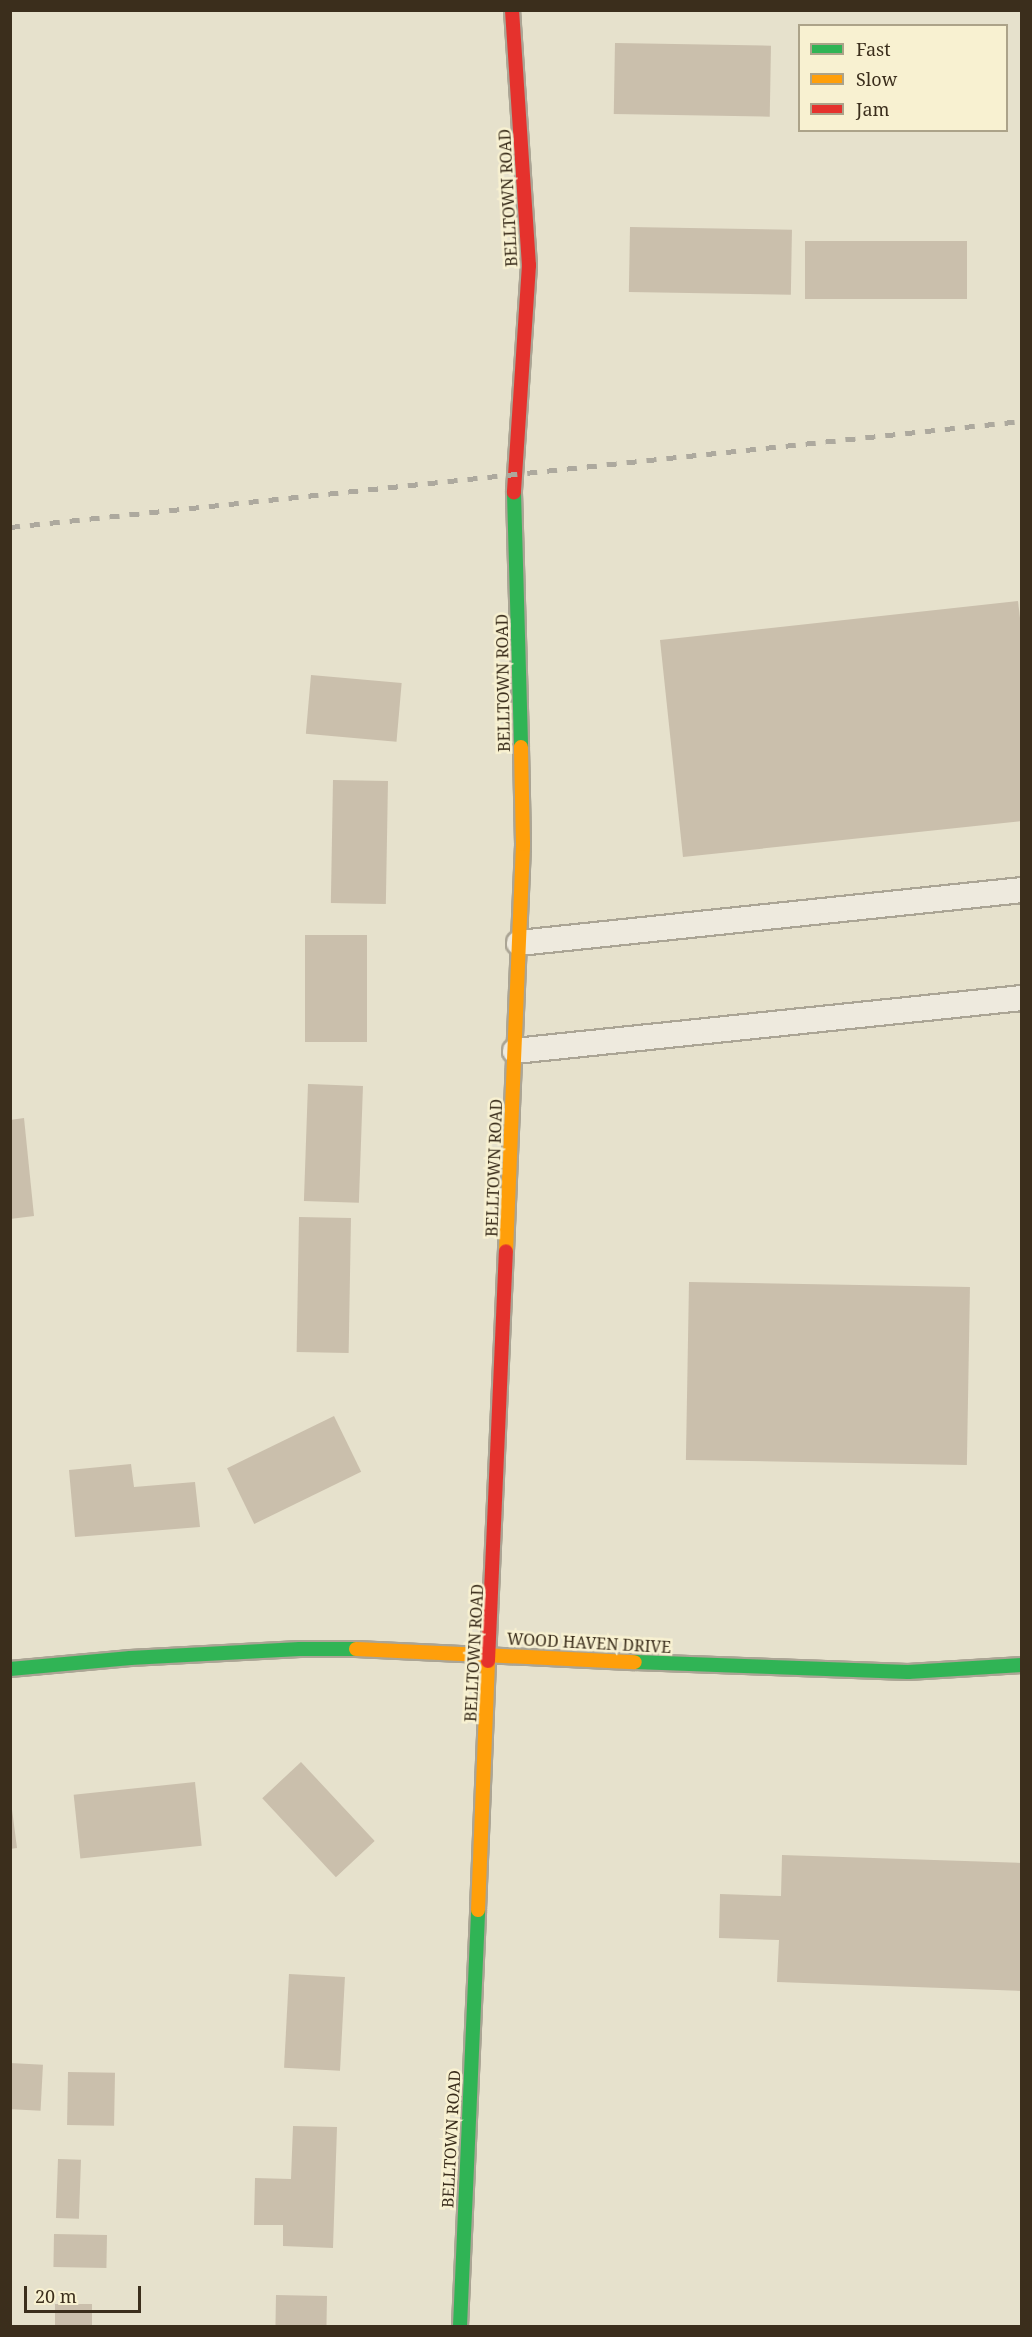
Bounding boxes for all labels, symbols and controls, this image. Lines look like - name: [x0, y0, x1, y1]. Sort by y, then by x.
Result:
- legend: [798, 24, 1008, 132]
- text: Fast: [856, 37, 891, 61]
- text: Slow: [856, 67, 897, 91]
- text: Jam: [856, 97, 890, 121]
- street label: BELLTOWN ROAD: [495, 129, 521, 267]
- street label: BELLTOWN ROAD: [492, 614, 514, 752]
- street label: BELLTOWN ROAD: [482, 1099, 506, 1237]
- street label: BELLTOWN ROAD: [461, 1584, 487, 1722]
- street label: WOOD HAVEN DRIVE: [506, 1629, 672, 1657]
- street label: BELLTOWN ROAD: [438, 2070, 464, 2208]
- scale bar: [27, 2274, 144, 2312]
- text: 20 m: [35, 2284, 77, 2308]

